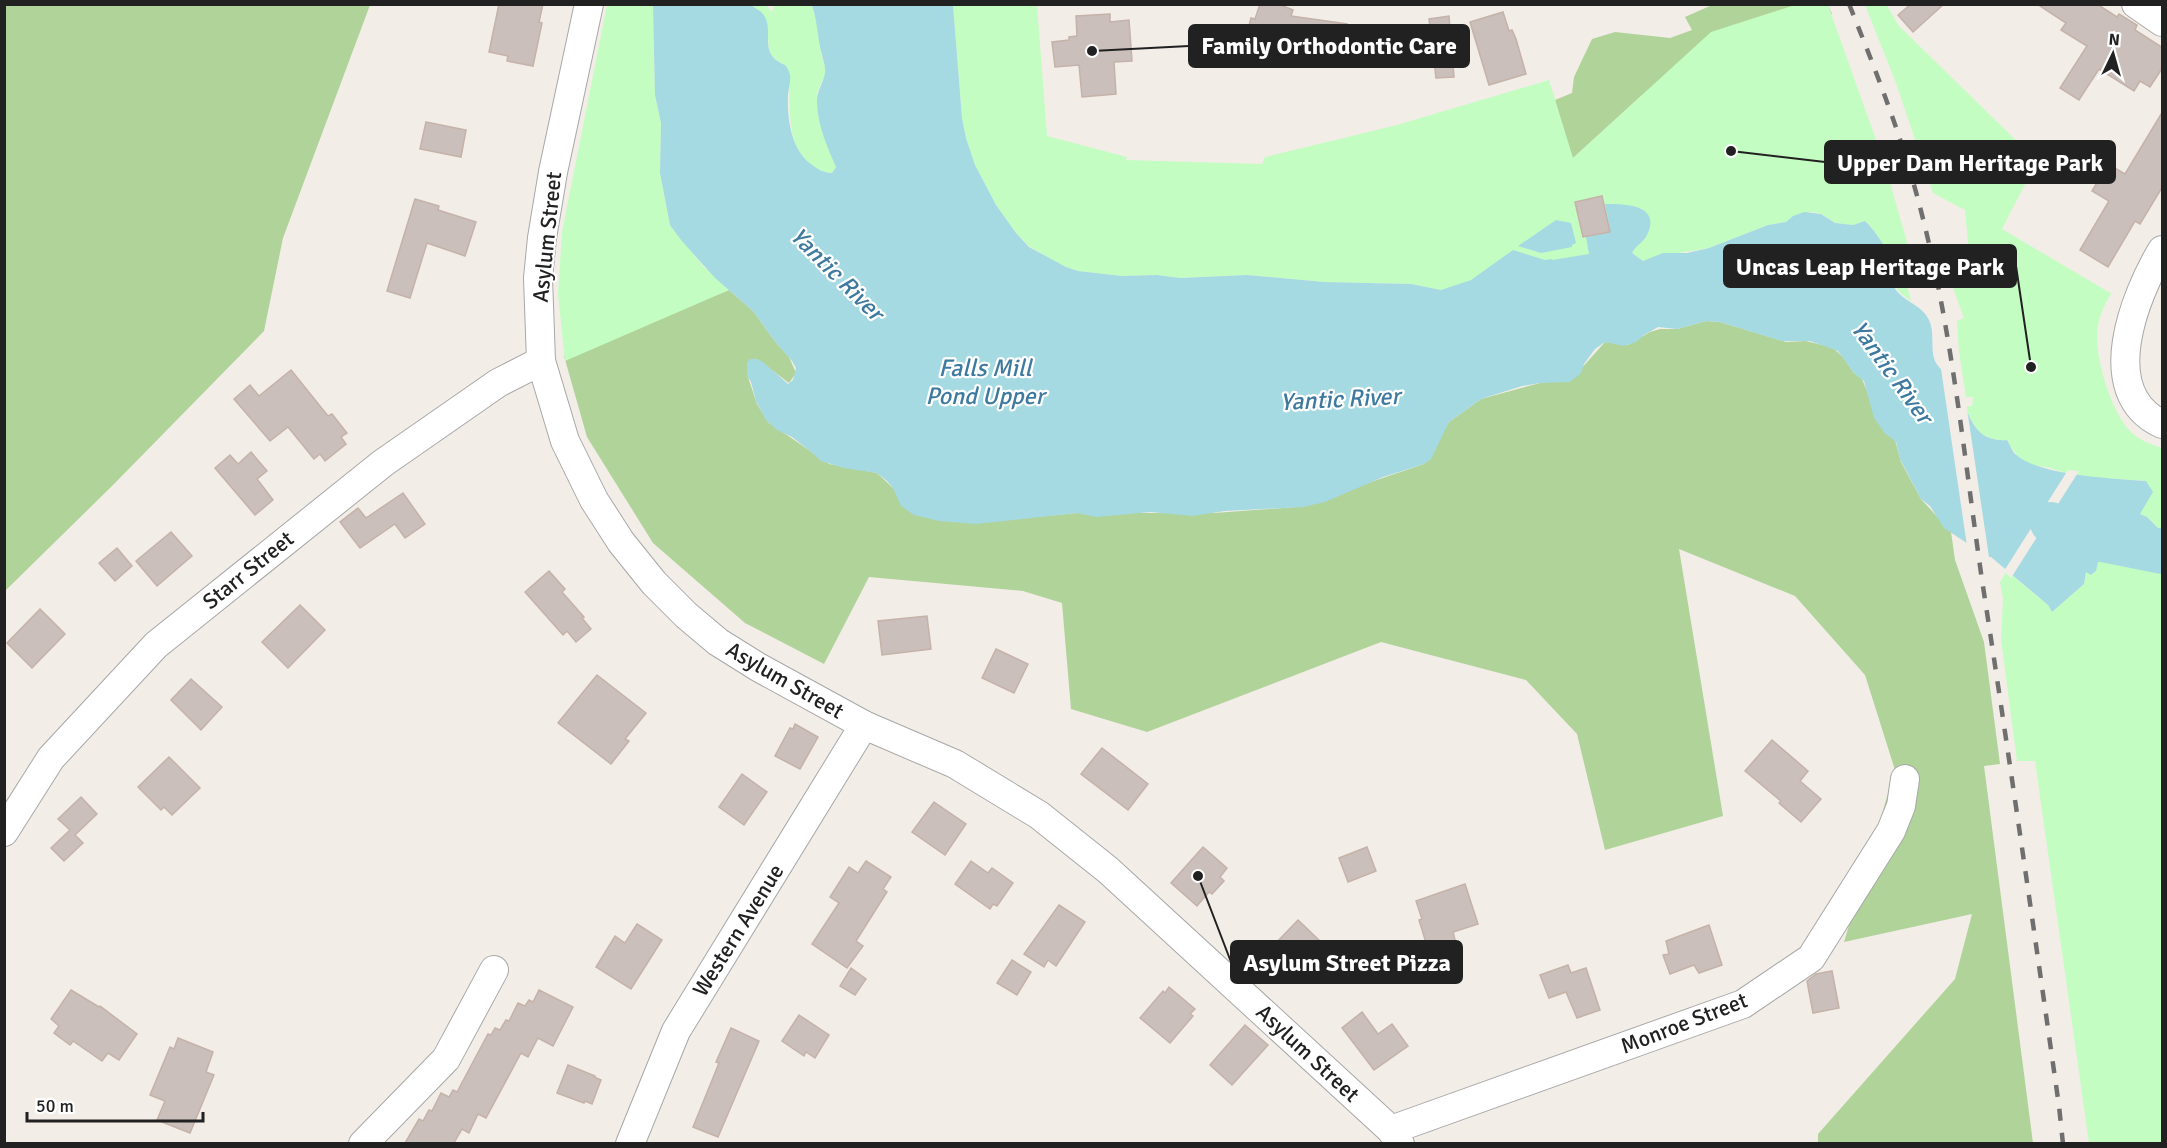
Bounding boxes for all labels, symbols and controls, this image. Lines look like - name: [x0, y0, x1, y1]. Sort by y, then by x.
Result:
- north arrow: [2083, 24, 2143, 84]
- callout: Family Orthodontic Care: [1189, 25, 1469, 67]
- text: N: [2108, 30, 2121, 51]
- text: Family Orthodontic Care: [1201, 31, 1457, 61]
- callout: Upper Dam Heritage Park: [1825, 141, 2115, 183]
- text: Upper Dam Heritage Park: [1837, 148, 2104, 178]
- street label: Asylum Street: [527, 170, 567, 304]
- water label: Yantic River: [784, 221, 892, 329]
- callout: Uncas Leap Heritage Park: [1724, 245, 2016, 287]
- text: Uncas Leap Heritage Park: [1736, 252, 2005, 282]
- water label: Yantic River: [1845, 315, 1941, 432]
- water label: Falls Mill Pond Upper: [926, 353, 1048, 411]
- water label: Yantic River: [1279, 381, 1404, 417]
- street label: Starr Street: [197, 525, 299, 615]
- street label: Asylum Street: [721, 635, 849, 725]
- street label: Western Avenue: [687, 859, 789, 1001]
- callout: Asylum Street Pizza: [1231, 941, 1462, 983]
- text: Asylum Street Pizza: [1243, 948, 1451, 978]
- street label: Monroe Street: [1617, 986, 1751, 1060]
- street label: Asylum Street: [1251, 998, 1365, 1108]
- scale bar: [27, 1085, 202, 1123]
- text: 50 m: [36, 1095, 74, 1117]

